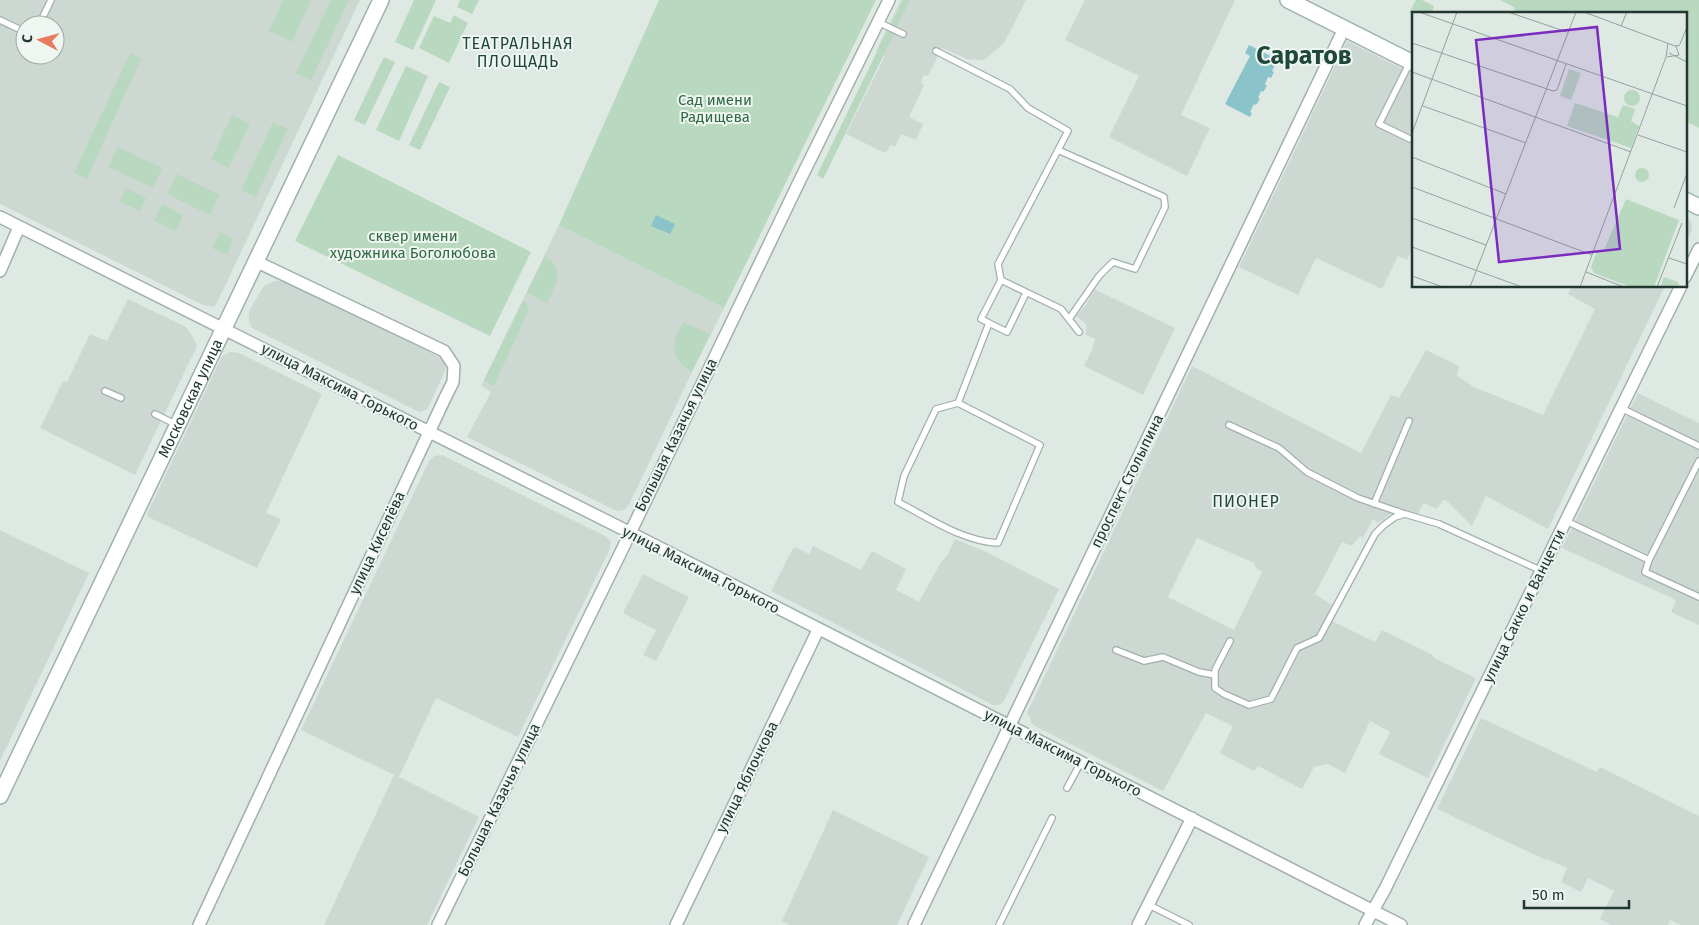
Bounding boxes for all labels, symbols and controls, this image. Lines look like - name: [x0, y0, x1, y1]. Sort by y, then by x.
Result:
- inset map: [1412, 12, 1686, 288]
- north arrow: [15, 15, 65, 65]
- text: С: [19, 34, 36, 44]
- district label: ТЕАТРАЛЬНАЯ ПЛОЩАДЬ: [462, 34, 574, 71]
- district label: Саратов: [1256, 41, 1352, 71]
- park label: Сад имени Радищева: [678, 91, 752, 126]
- park label: сквер имени художника Боголюбова: [330, 227, 496, 262]
- street label: Московская улица: [154, 336, 226, 460]
- street label: улица Максима Горького: [258, 339, 422, 435]
- street label: Большая Казачья улица: [631, 355, 721, 515]
- street label: проспект Столыпина: [1087, 411, 1167, 551]
- street label: улица Киселёва: [345, 489, 409, 597]
- district label: ПИОНЕР: [1212, 492, 1280, 511]
- street label: улица Максима Горького: [619, 522, 783, 618]
- street label: улица Сакко и Ванцетти: [1479, 526, 1569, 686]
- street label: улица Максима Горького: [981, 705, 1145, 801]
- street label: улица Яблочкова: [712, 718, 782, 836]
- street label: Большая Казачья улица: [454, 720, 544, 880]
- scale bar: [1524, 878, 1629, 910]
- text: 50 m: [1532, 886, 1565, 904]

